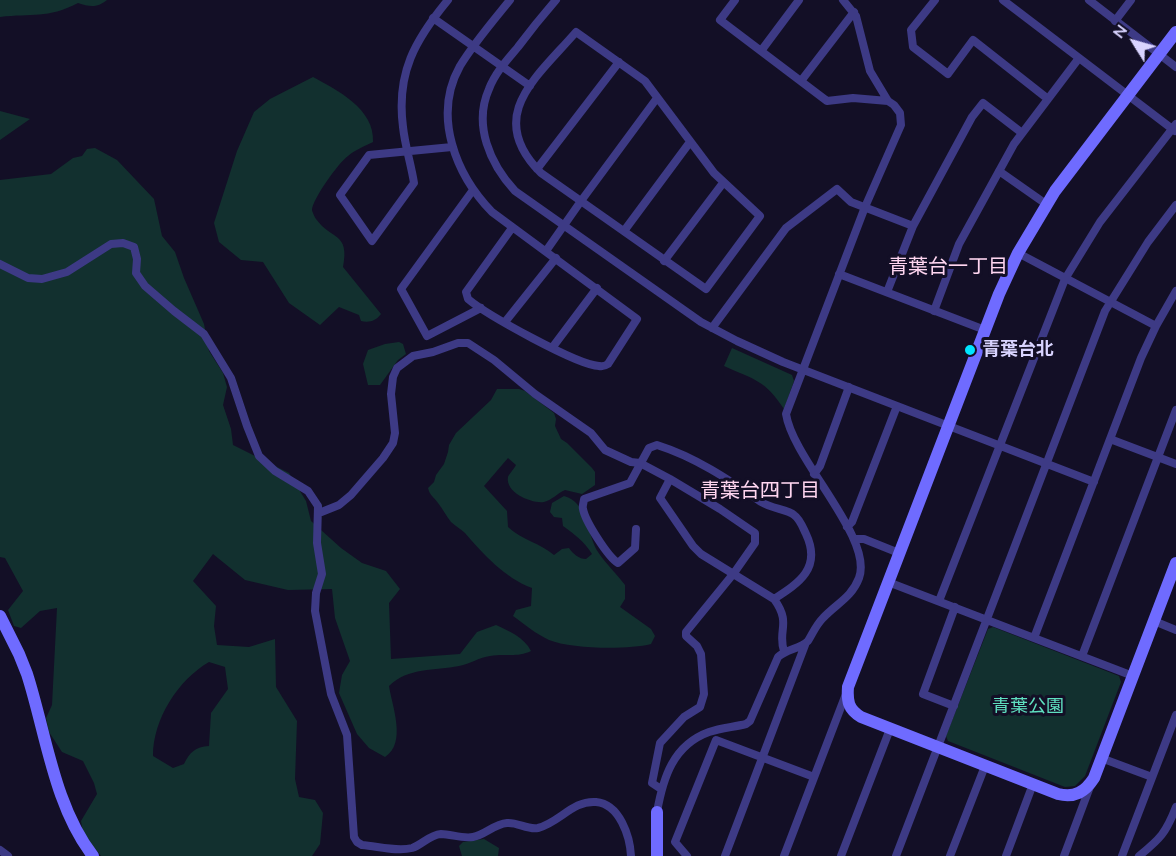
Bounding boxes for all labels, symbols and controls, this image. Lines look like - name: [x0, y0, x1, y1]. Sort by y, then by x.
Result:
- north arrow: [1104, 12, 1164, 72]
- text: N: [1108, 20, 1131, 42]
- district label: 青葉台一丁目: [888, 255, 1008, 279]
- place label: 青葉台北: [982, 339, 1054, 361]
- marker: 青葉台北: [963, 343, 977, 357]
- district label: 青葉台四丁目: [700, 479, 820, 503]
- park label: 青葉公園: [992, 696, 1064, 718]

